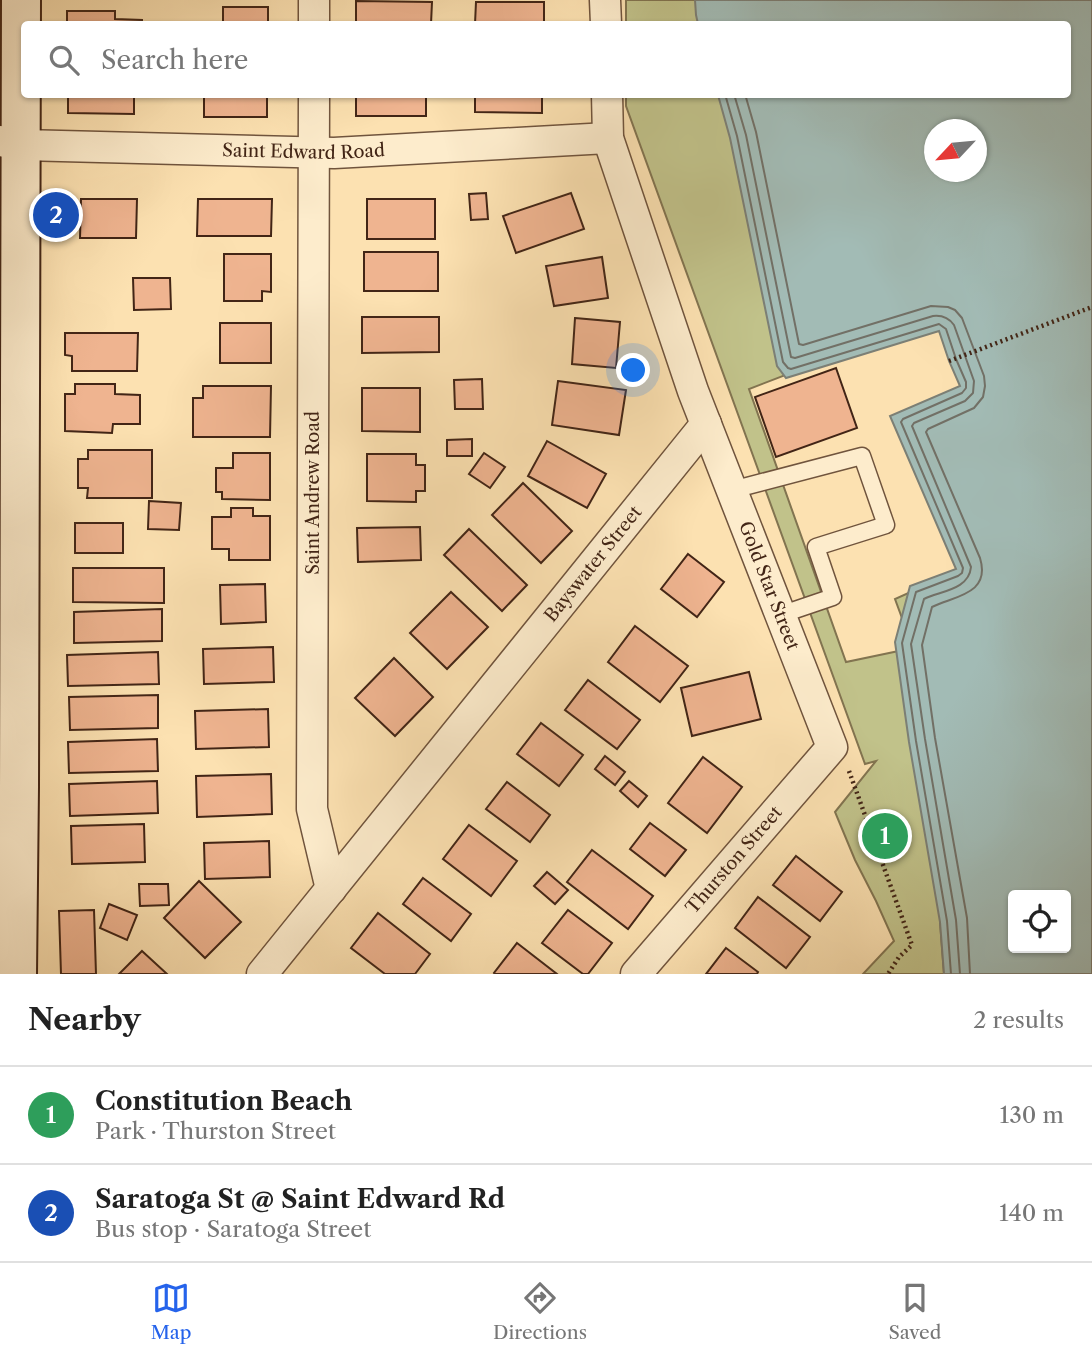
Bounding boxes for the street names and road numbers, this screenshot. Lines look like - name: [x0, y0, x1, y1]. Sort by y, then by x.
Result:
- street label: Saint Edward Road: [222, 139, 386, 164]
- street label: Saint Andrew Road: [302, 411, 324, 575]
- street label: Bayswater Street: [540, 501, 647, 626]
- street label: Gold Star Street: [734, 518, 804, 654]
- street label: Thurston Street: [681, 801, 787, 918]

